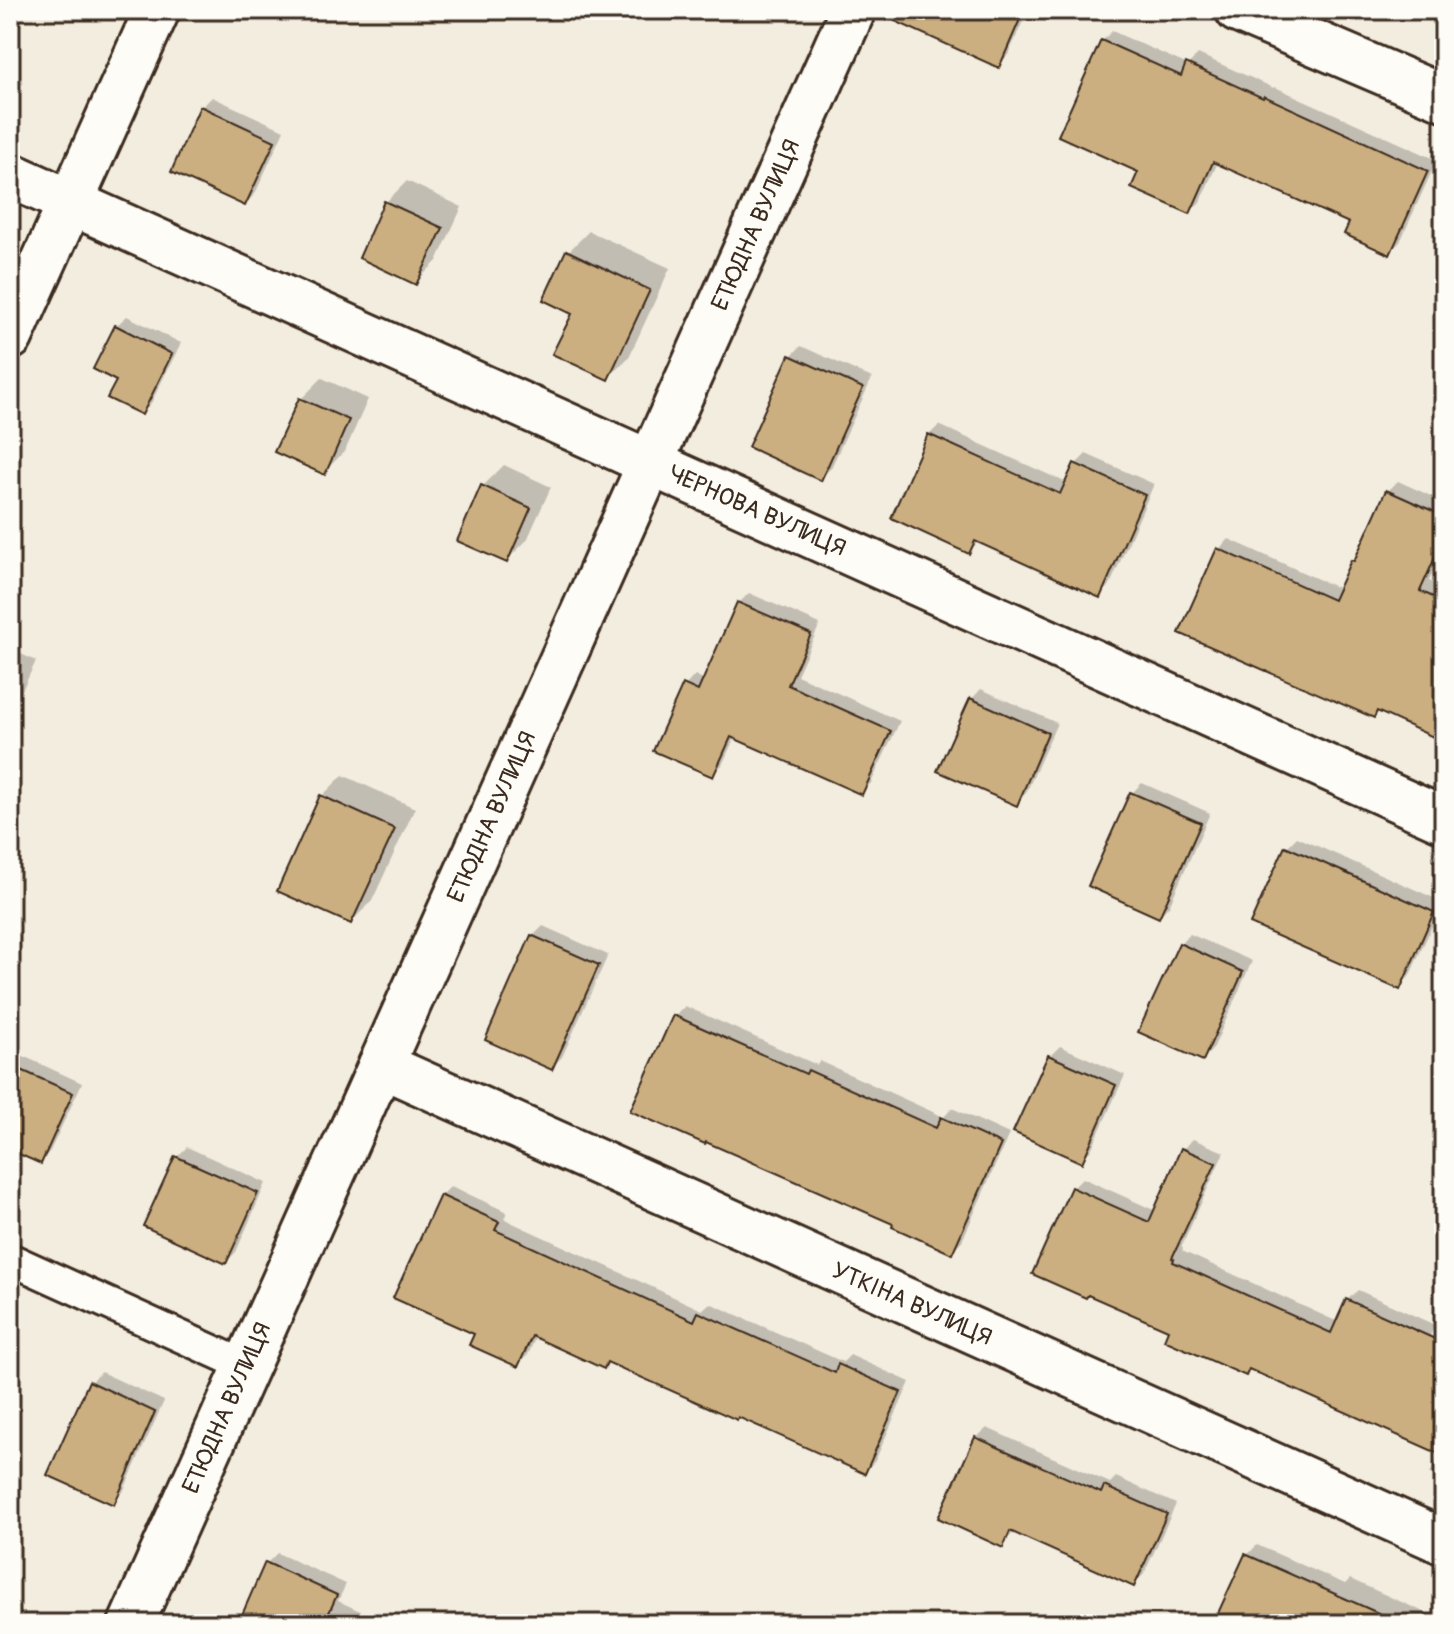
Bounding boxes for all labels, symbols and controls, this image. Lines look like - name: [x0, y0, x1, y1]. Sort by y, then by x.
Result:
- street label: ЕТЮДНА ВУЛИЦЯ: [705, 135, 807, 315]
- street label: ЧЕРНОВА ВУЛИЦЯ: [664, 459, 850, 563]
- street label: ЕТЮДНА ВУЛИЦЯ: [441, 727, 543, 907]
- street label: УТКІНА ВУЛИЦЯ: [828, 1256, 996, 1352]
- street label: ЕТЮДНА ВУЛИЦЯ: [176, 1318, 278, 1498]

